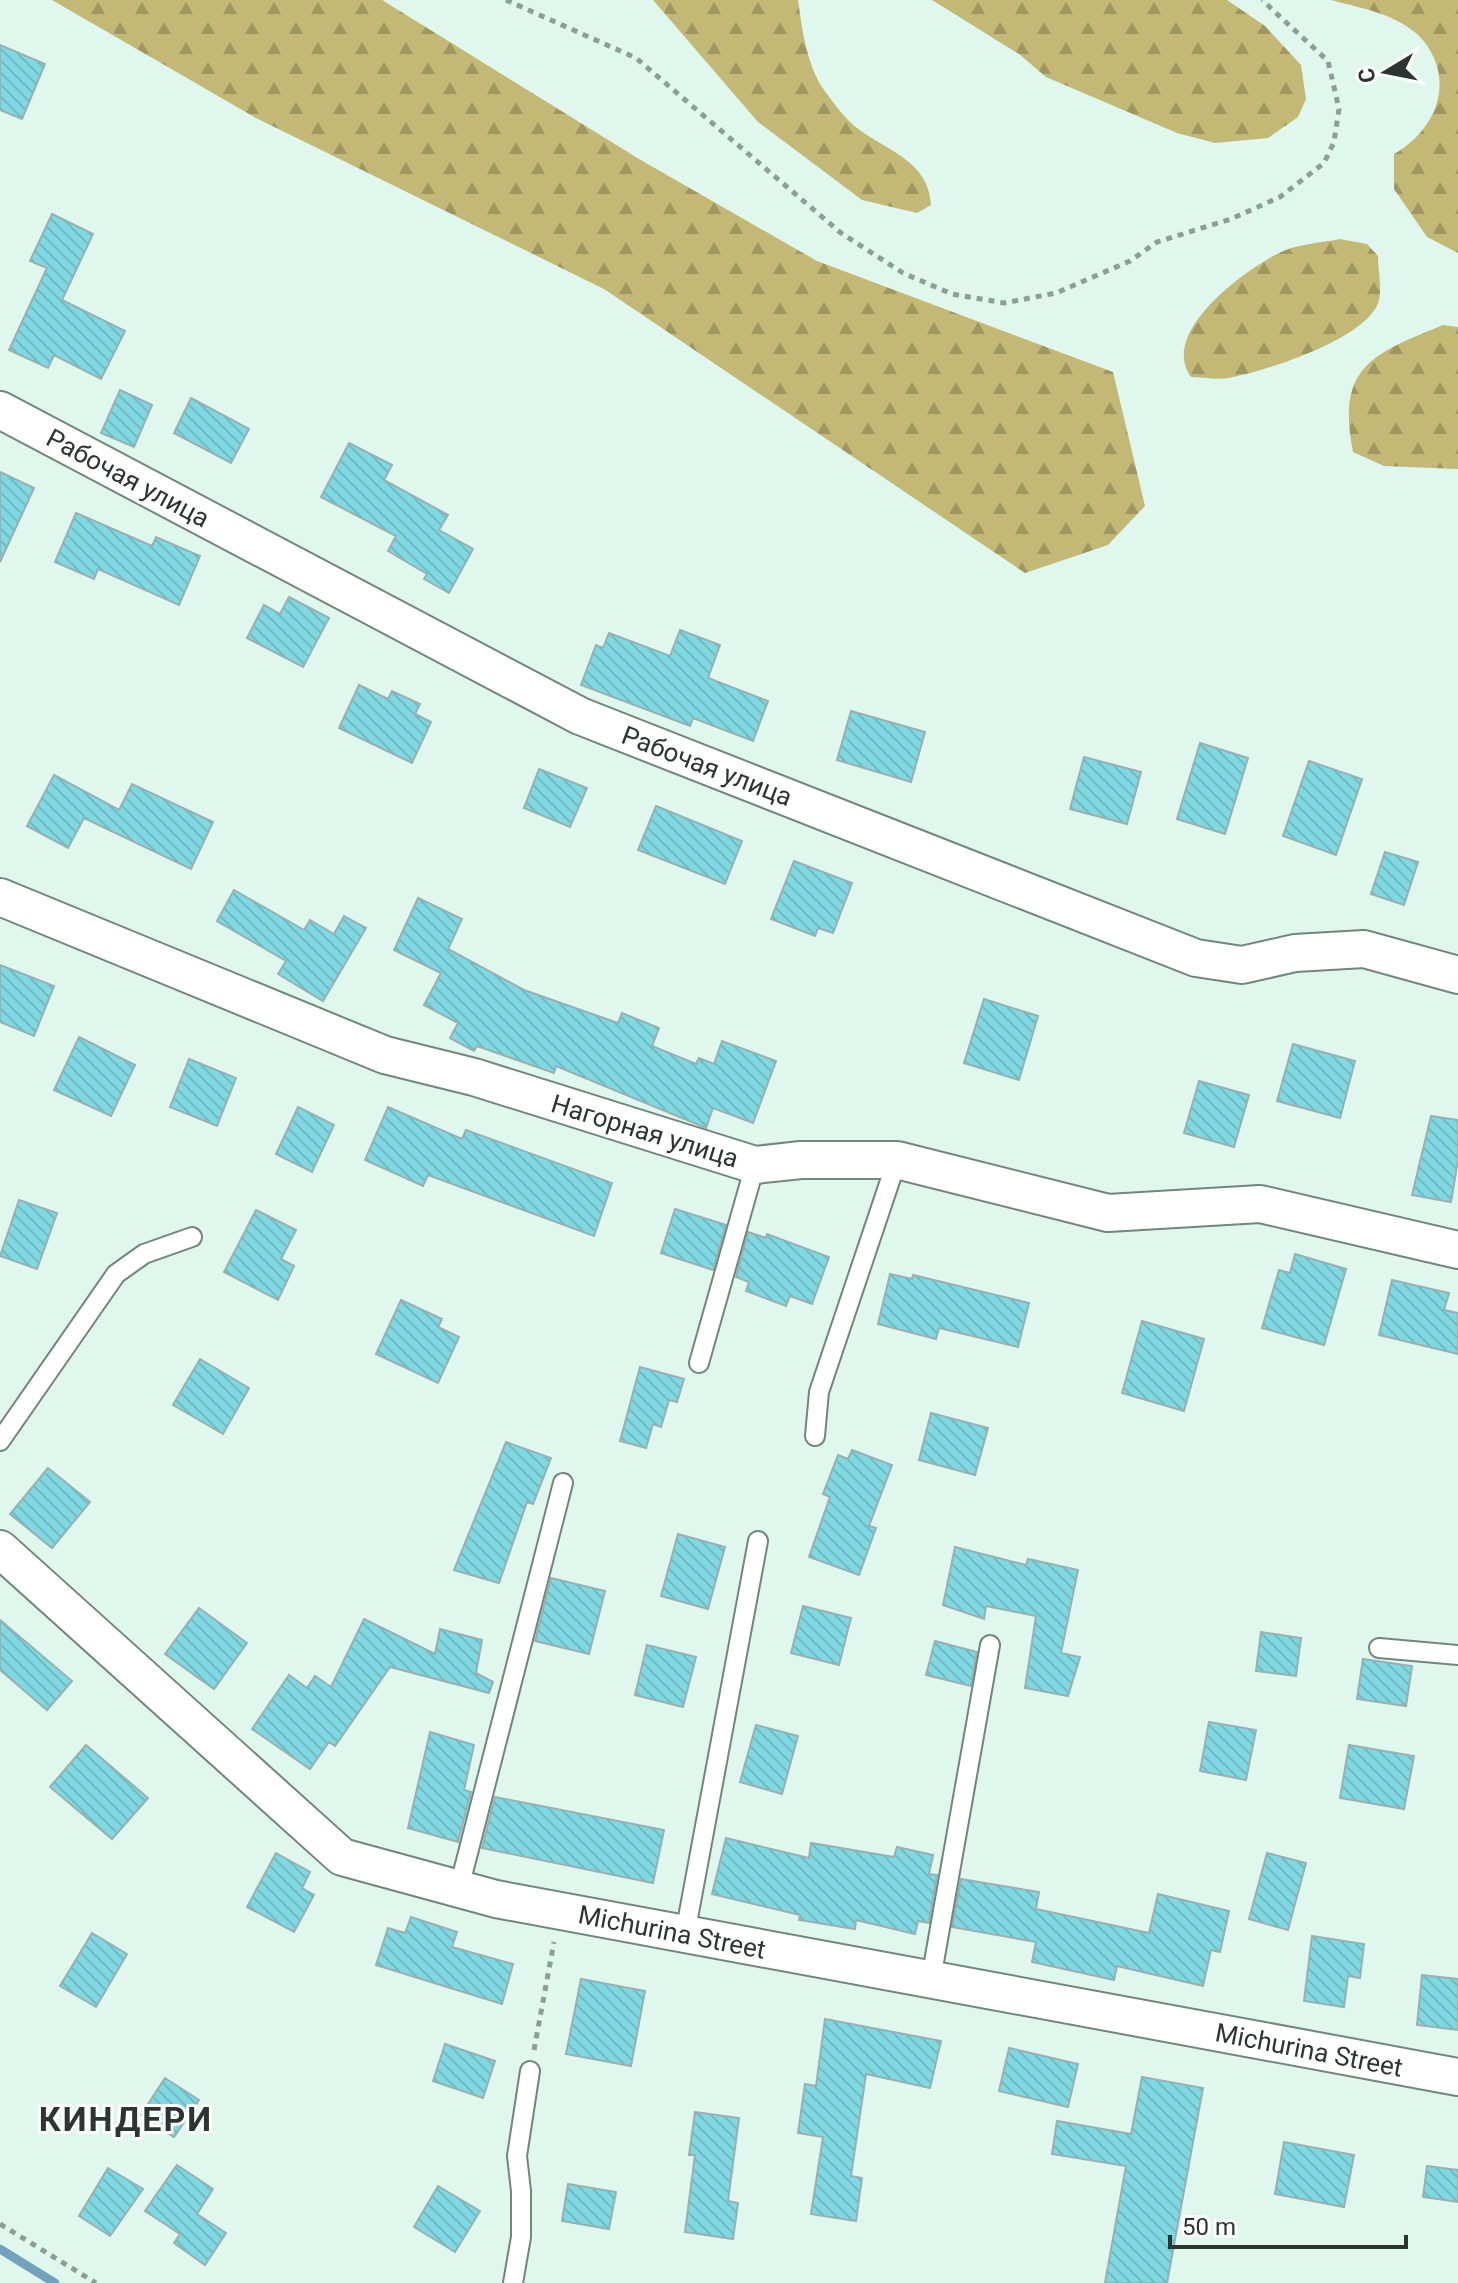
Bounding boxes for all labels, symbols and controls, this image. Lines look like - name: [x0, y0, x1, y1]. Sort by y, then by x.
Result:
- north arrow: [1346, 32, 1426, 112]
- text: С: [1353, 66, 1380, 85]
- street label: Рабочая улица: [41, 423, 215, 533]
- street label: Рабочая улица: [618, 720, 796, 812]
- street label: Нагорная улица: [548, 1088, 742, 1174]
- street label: Michurina Street: [576, 1899, 768, 1965]
- street label: Michurina Street: [1213, 2017, 1405, 2083]
- district label: КИНДЕРИ: [39, 2099, 213, 2139]
- scale bar: [1170, 2199, 1406, 2249]
- text: 50 m: [1182, 2213, 1236, 2241]

